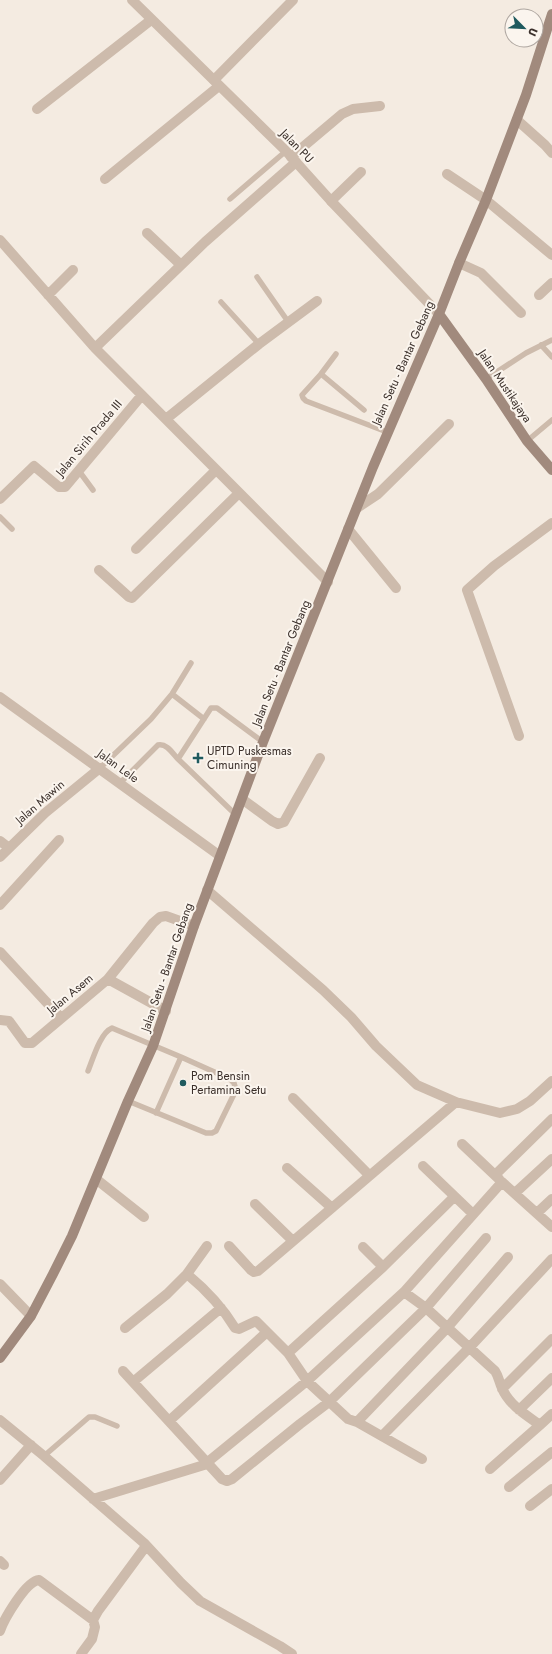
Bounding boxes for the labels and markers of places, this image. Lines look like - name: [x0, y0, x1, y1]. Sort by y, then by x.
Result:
- place label: UPTD Puskesmas Cimuning: [207, 742, 292, 774]
- marker: UPTD Puskesmas Cimuning: [192, 752, 204, 764]
- place label: Pom Bensin Pertamina Setu: [191, 1067, 266, 1099]
- marker: Pom Bensin Pertamina Setu: [178, 1078, 188, 1088]

